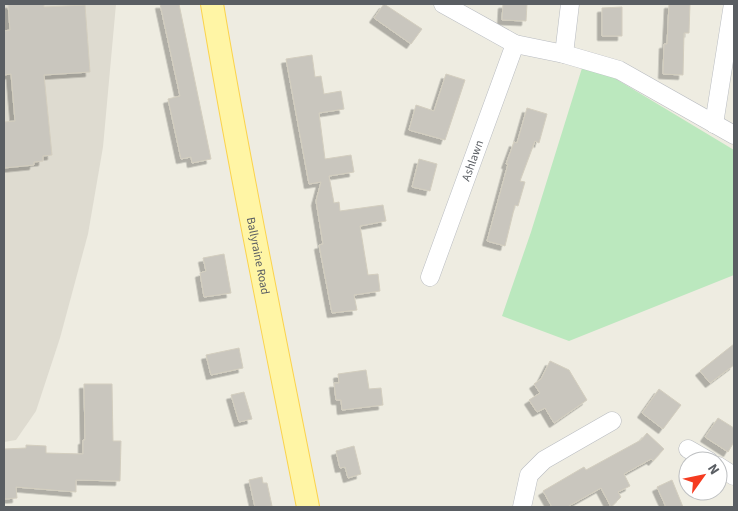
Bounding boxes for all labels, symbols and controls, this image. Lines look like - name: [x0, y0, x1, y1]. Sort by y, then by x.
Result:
- street label: Ashlawn: [458, 138, 488, 184]
- street label: Ballyraine Road: [242, 216, 274, 296]
- north arrow: [678, 451, 728, 501]
- text: N: [702, 460, 724, 479]

